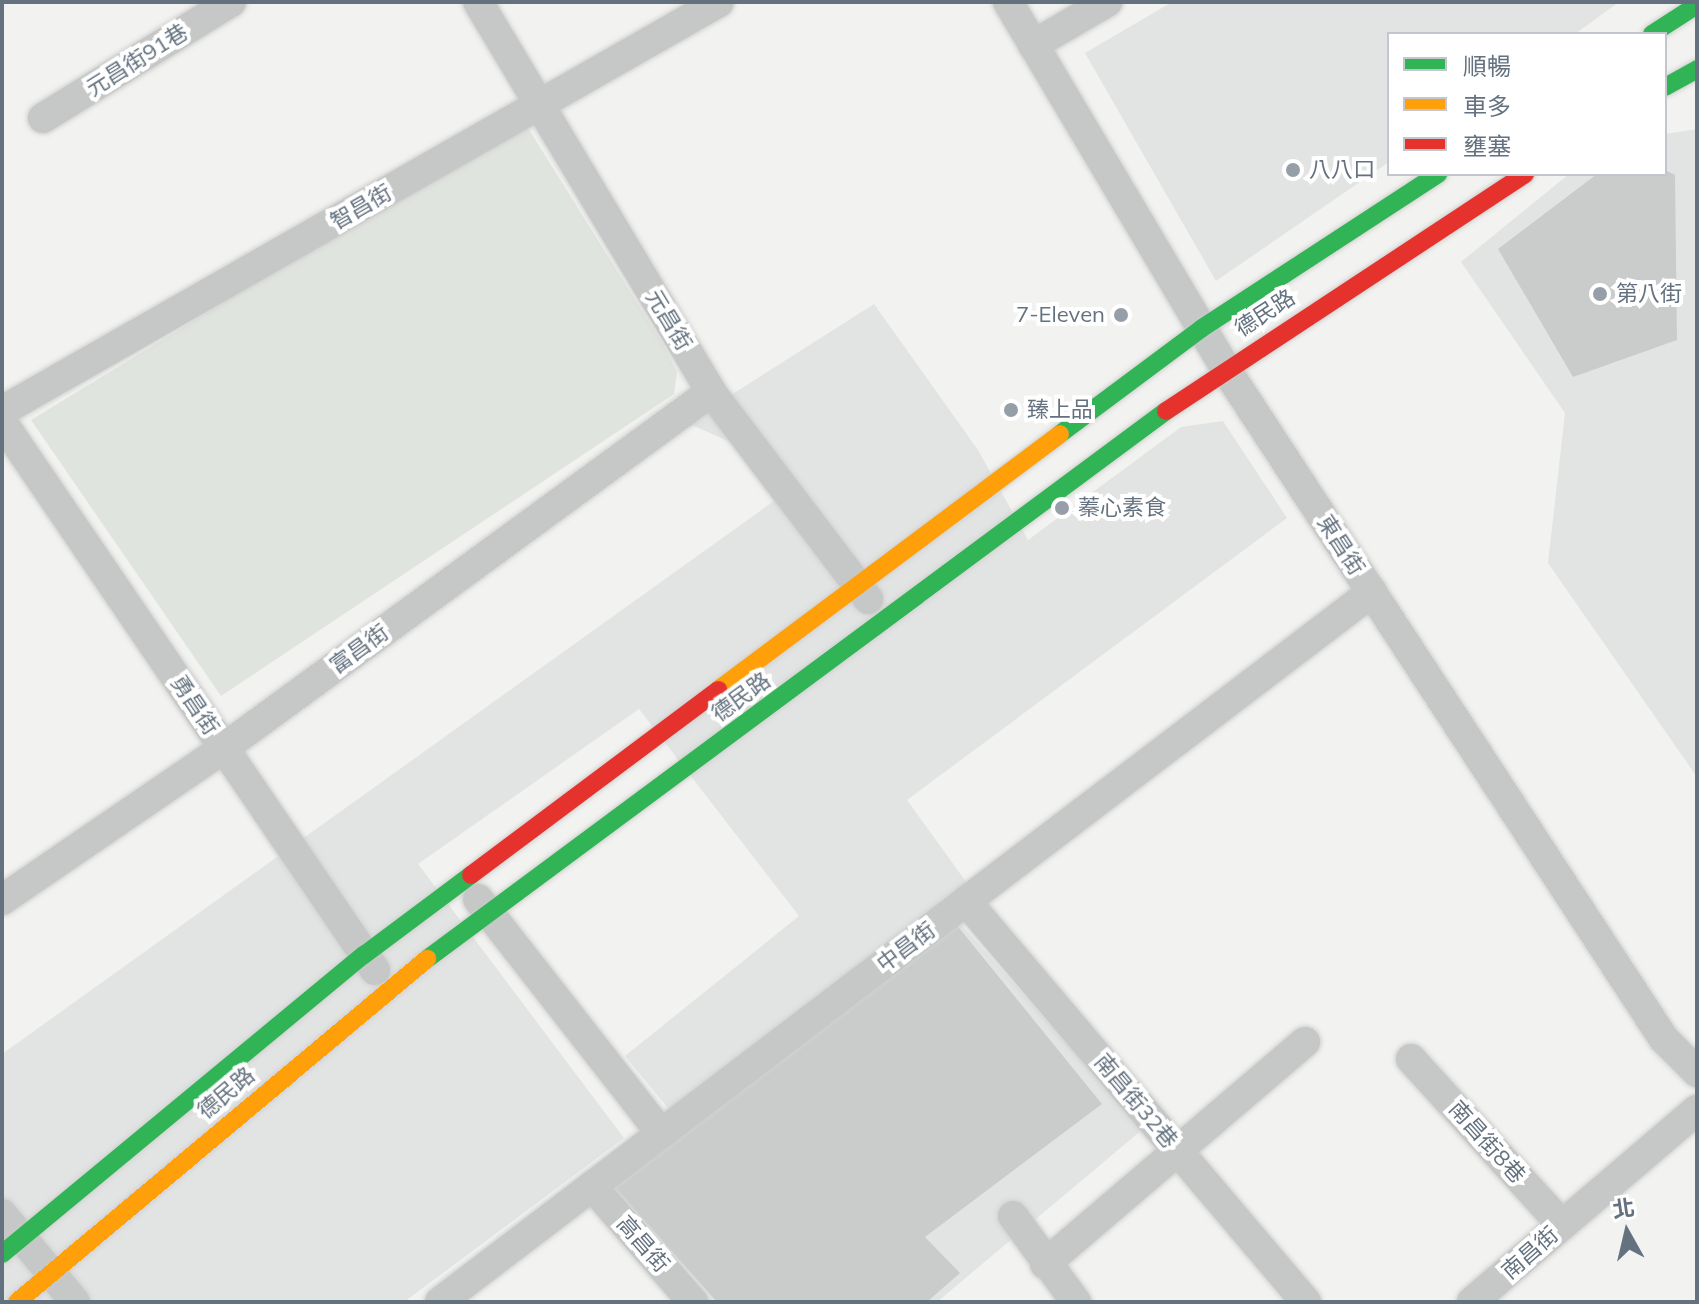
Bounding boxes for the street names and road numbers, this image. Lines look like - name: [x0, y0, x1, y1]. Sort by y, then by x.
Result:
- street label: 元昌街91巷: [81, 18, 193, 102]
- street label: 智昌街: [326, 179, 396, 235]
- street label: 德民路: [1230, 284, 1300, 342]
- street label: 元昌街: [641, 285, 697, 355]
- street label: 東昌街: [1312, 510, 1370, 580]
- street label: 富昌街: [325, 619, 393, 679]
- street label: 德民路: [707, 667, 775, 727]
- street label: 勇昌街: [166, 670, 224, 740]
- street label: 中昌街: [872, 917, 940, 977]
- street label: 南昌街32巷: [1089, 1049, 1183, 1153]
- street label: 德民路: [192, 1062, 260, 1124]
- street label: 南昌街8巷: [1443, 1096, 1531, 1188]
- street label: 高昌街: [611, 1210, 675, 1278]
- street label: 南昌街: [1496, 1221, 1564, 1285]

